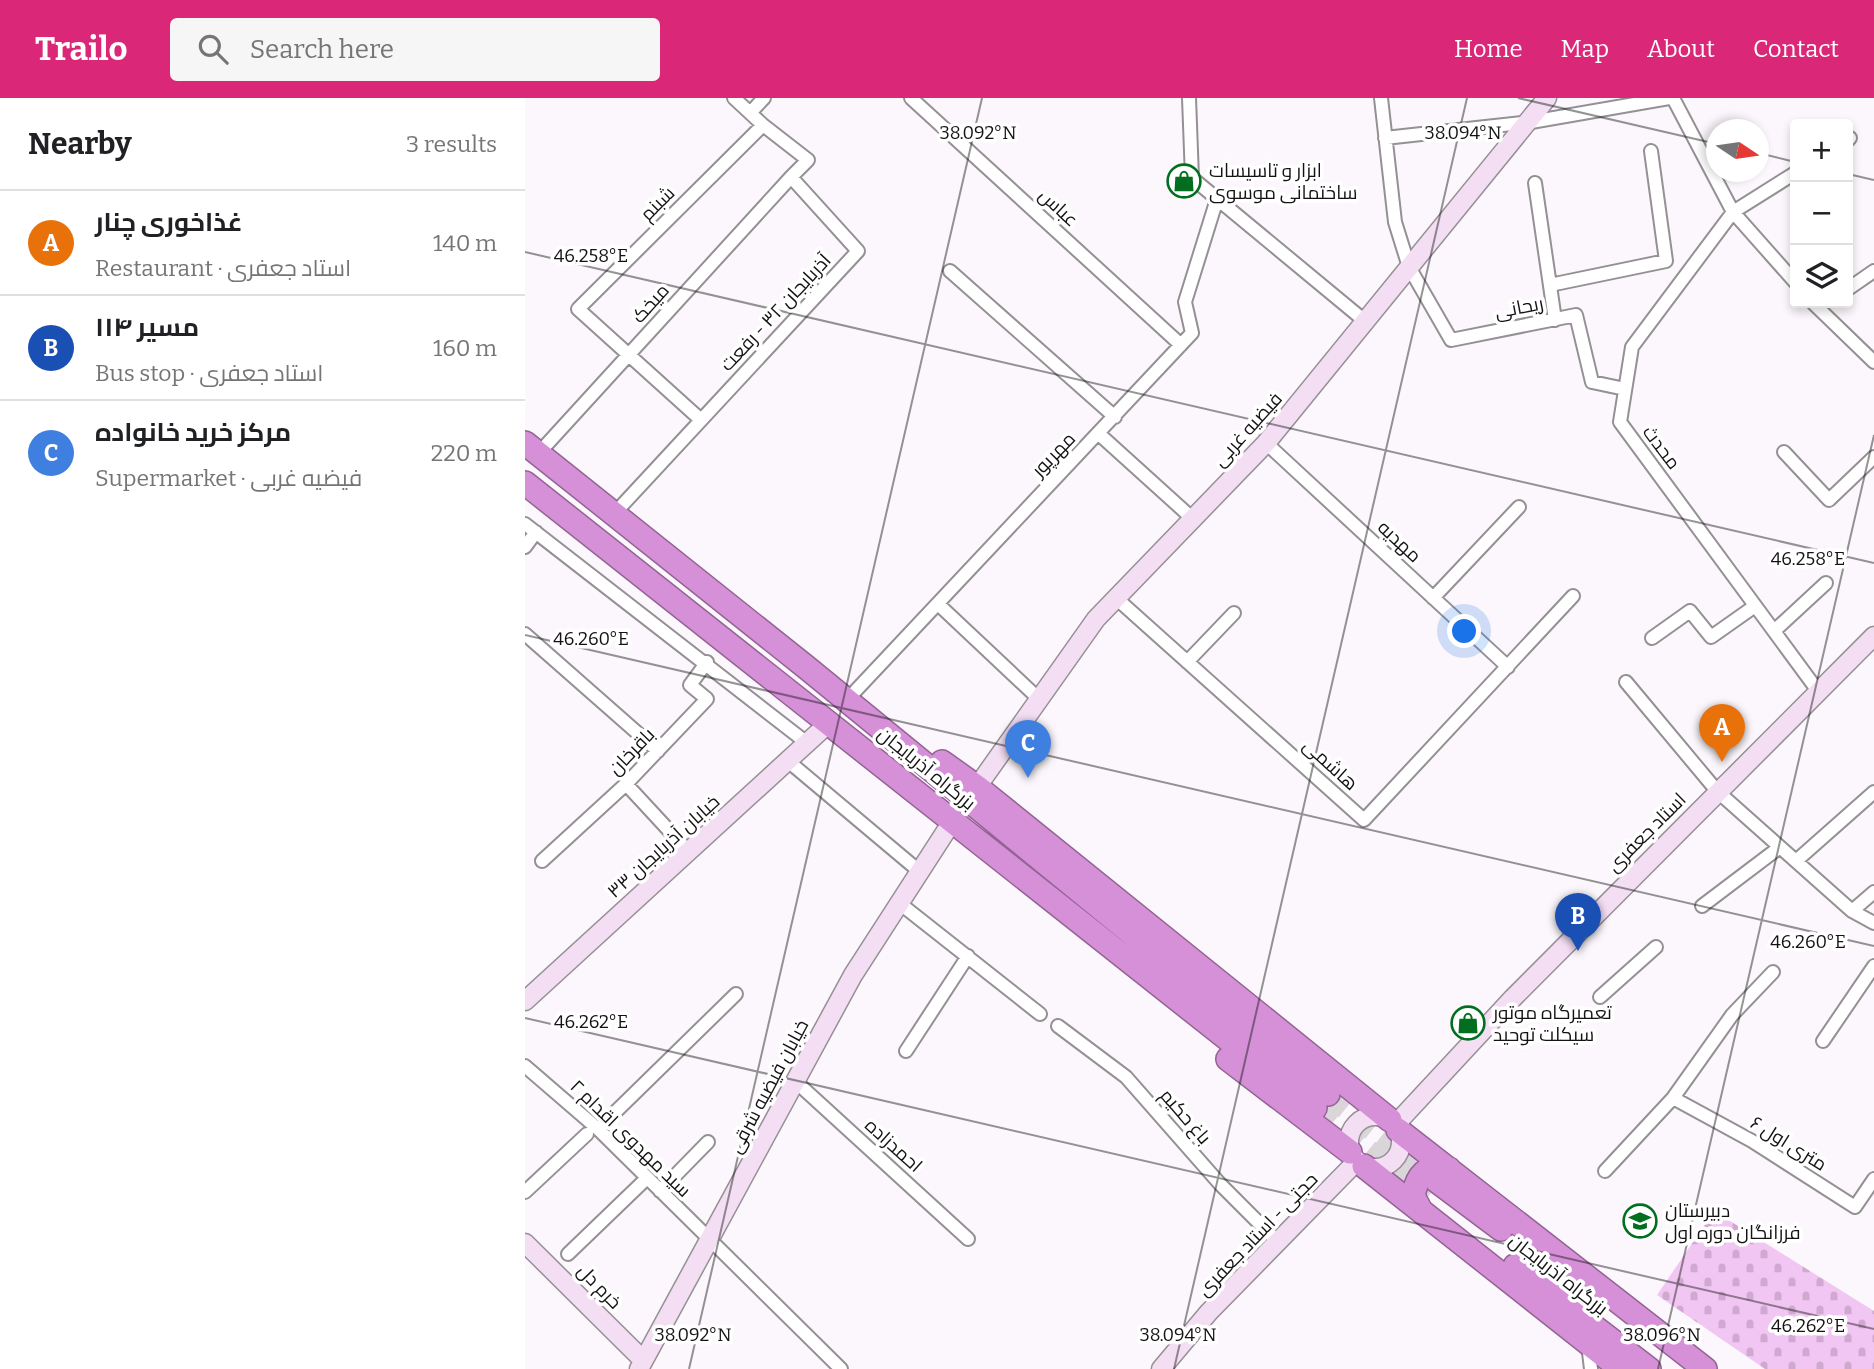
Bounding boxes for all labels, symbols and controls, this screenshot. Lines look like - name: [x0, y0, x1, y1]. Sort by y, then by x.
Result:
- search box: [170, 18, 660, 81]
- text: Trailo: [35, 29, 128, 69]
- icon: search: [194, 30, 232, 68]
- text: Search here: [250, 34, 394, 65]
- text: Home: [1454, 35, 1523, 63]
- text: Map: [1561, 35, 1609, 63]
- text: About: [1647, 35, 1715, 63]
- text: Contact: [1753, 35, 1839, 63]
- north arrow: [1706, 119, 1769, 182]
- map controls: [1790, 119, 1853, 308]
- button: +: [1790, 119, 1853, 182]
- text: 38.092°N: [939, 122, 1017, 144]
- text: 38.094°N: [1424, 122, 1502, 144]
- text: Nearby: [28, 126, 132, 162]
- text: 3 results: [406, 130, 497, 158]
- place label: ابزار و تاسیسات ساختمانی موسوی: [1209, 159, 1357, 204]
- shop icon: ابزار و تاسیسات ساختمانی موسوی: [1165, 162, 1203, 200]
- street label: شبنم: [635, 181, 681, 227]
- button: −: [1790, 182, 1853, 245]
- street label: عباس: [1034, 183, 1083, 231]
- text: غذاخوری چنار: [95, 207, 243, 238]
- text: A: [43, 229, 59, 257]
- text: 140 m: [433, 229, 497, 257]
- text: 46.258°E: [554, 245, 628, 267]
- button: layers: [1790, 245, 1853, 308]
- street label: آذربایجان ۳۲ - رفعت: [715, 249, 836, 376]
- text: Restaurant · استاد جعفری: [95, 254, 351, 282]
- street label: میخک: [627, 279, 674, 328]
- street label: ریحانی: [1493, 292, 1545, 323]
- text: مسیر ۱۱۴: [95, 312, 199, 343]
- text: B: [44, 334, 58, 362]
- text: 160 m: [433, 334, 497, 362]
- text: Bus stop · استاد جعفری: [95, 359, 323, 387]
- street label: فیضیه غربی: [1208, 387, 1287, 471]
- text: مرکز خرید خانواده: [95, 417, 291, 448]
- street label: محدث: [1638, 421, 1685, 474]
- street label: مهرپور: [1026, 427, 1081, 483]
- text: C: [44, 439, 58, 467]
- text: 220 m: [431, 439, 497, 467]
- text: Supermarket · فیضیه غربی: [95, 464, 362, 492]
- street label: مهدیه: [1373, 516, 1426, 567]
- text: 46.258°E: [1771, 548, 1845, 570]
- your location: [1447, 614, 1481, 648]
- text: 46.260°E: [553, 628, 629, 650]
- pin: A: [1699, 704, 1745, 762]
- pin: C: [1005, 720, 1051, 778]
- street label: بزرگراه آذربایجان: [873, 722, 980, 815]
- street label: باقرخان: [603, 723, 659, 780]
- street label: هاشمی: [1298, 734, 1363, 795]
- street label: استاد جعفری: [1602, 788, 1691, 877]
- street label: خیابان آذربایجان ۳۳: [602, 790, 724, 903]
- pin: B: [1555, 893, 1601, 951]
- text: 46.260°E: [1770, 931, 1846, 953]
- place label: تعمیرگاه موتور سیکلت توحید: [1492, 1001, 1612, 1046]
- shop icon: تعمیرگاه موتور سیکلت توحید: [1449, 1004, 1487, 1042]
- text: 46.262°E: [554, 1011, 628, 1033]
- street label: خیابان فیضیه شرقی: [723, 1015, 813, 1157]
- street label: سید مهدوی اقدام ۲: [564, 1075, 696, 1203]
- street label: باغ حکیم: [1154, 1084, 1216, 1150]
- street label: ۶ متری اول: [1746, 1111, 1831, 1176]
- street label: احمدزاده: [860, 1114, 927, 1177]
- street label: حجتی - استاد جعفری: [1192, 1168, 1322, 1301]
- place label: دبیرستان فرزانگان دوره اول: [1665, 1199, 1800, 1244]
- school or university icon: دبیرستان فرزانگان دوره اول: [1621, 1202, 1659, 1240]
- street label: بزرگراه آذربایجان: [1505, 1229, 1613, 1320]
- street label: خرم دل: [571, 1259, 627, 1315]
- text: 46.262°E: [1771, 1315, 1845, 1337]
- text: 38.092°N: [654, 1324, 732, 1346]
- text: 38.094°N: [1139, 1324, 1217, 1346]
- text: 38.096°N: [1623, 1324, 1701, 1346]

